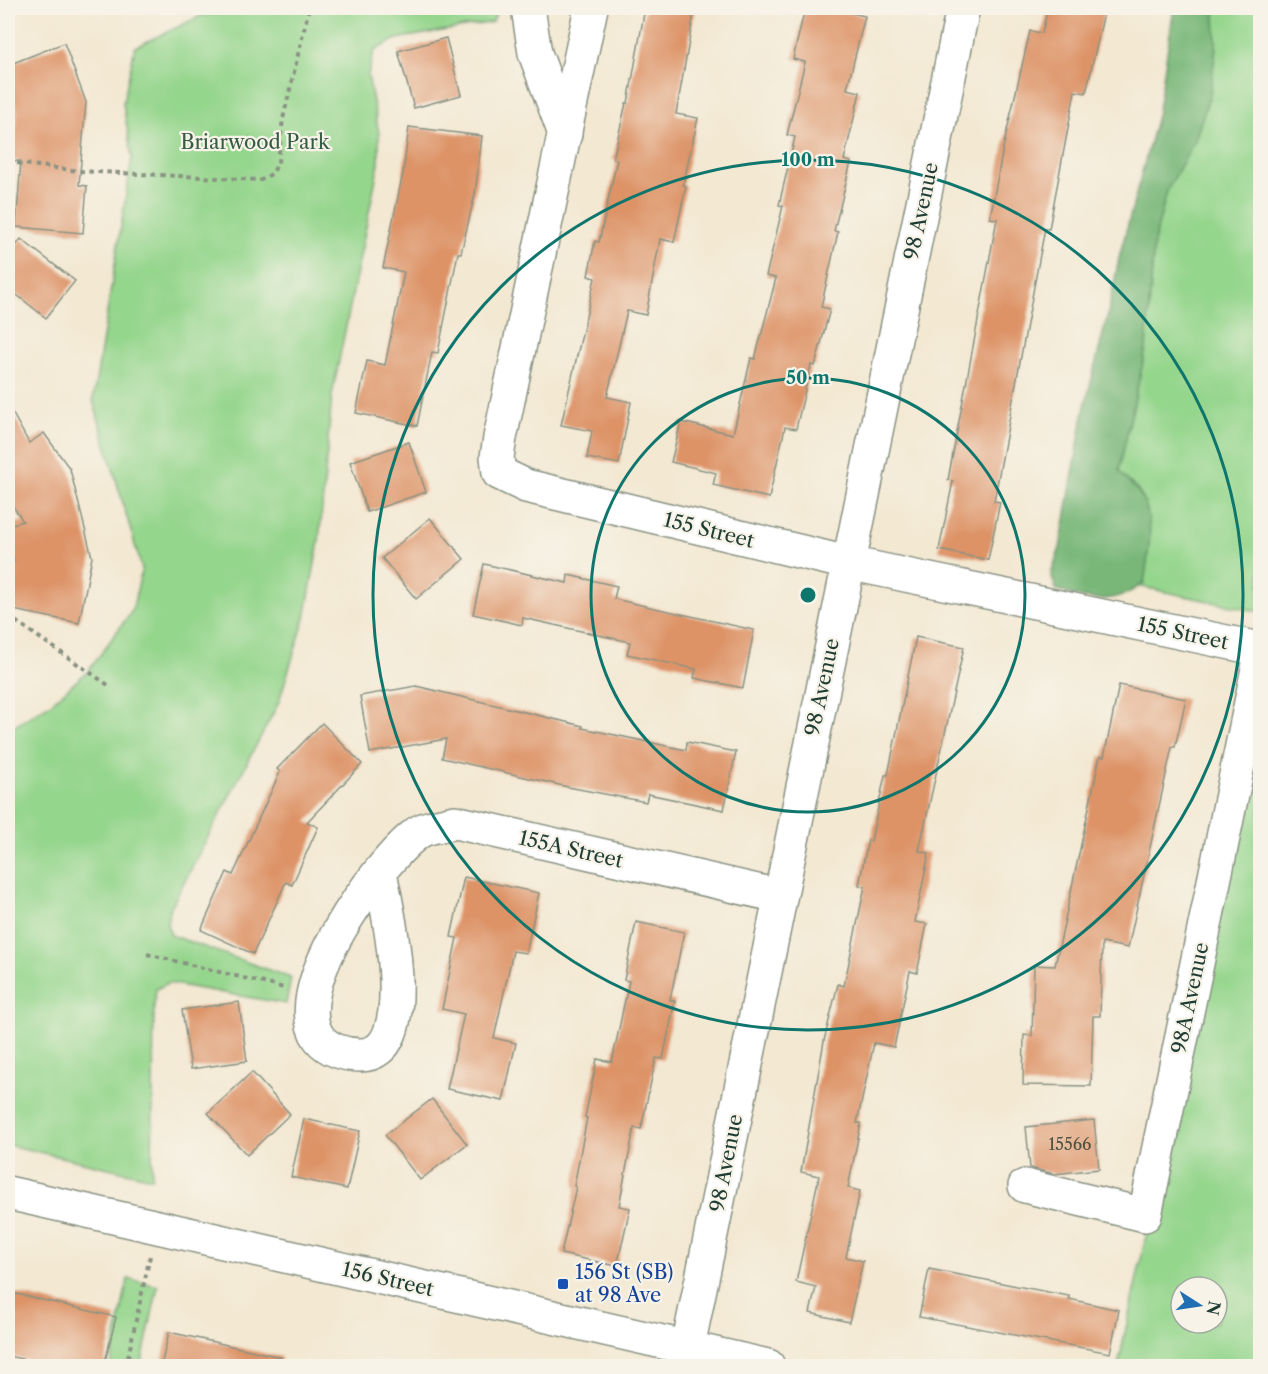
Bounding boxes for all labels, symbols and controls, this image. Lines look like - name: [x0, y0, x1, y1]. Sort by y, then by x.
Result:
- park label: Briarwood Park: [181, 130, 331, 154]
- text: 100 m: [781, 149, 835, 171]
- street label: 98 Avenue: [899, 160, 943, 262]
- text: 50 m: [786, 367, 830, 389]
- street label: 155 Street: [661, 507, 757, 553]
- centre of rings: [798, 585, 818, 605]
- street label: 155 Street: [1135, 612, 1231, 654]
- street label: 98 Avenue: [800, 636, 844, 738]
- street label: 155A Street: [517, 825, 625, 873]
- street label: 98A Avenue: [1166, 940, 1214, 1056]
- street label: 98 Avenue: [705, 1112, 747, 1214]
- house number: 15566: [1049, 1134, 1091, 1154]
- street label: 156 Street: [340, 1257, 436, 1301]
- place label: 156 St (SB) at 98 Ave: [575, 1260, 673, 1307]
- north arrow: [1169, 1275, 1229, 1335]
- marker: 156 St (SB) at 98 Ave: [556, 1277, 570, 1291]
- text: N: [1202, 1299, 1225, 1317]

